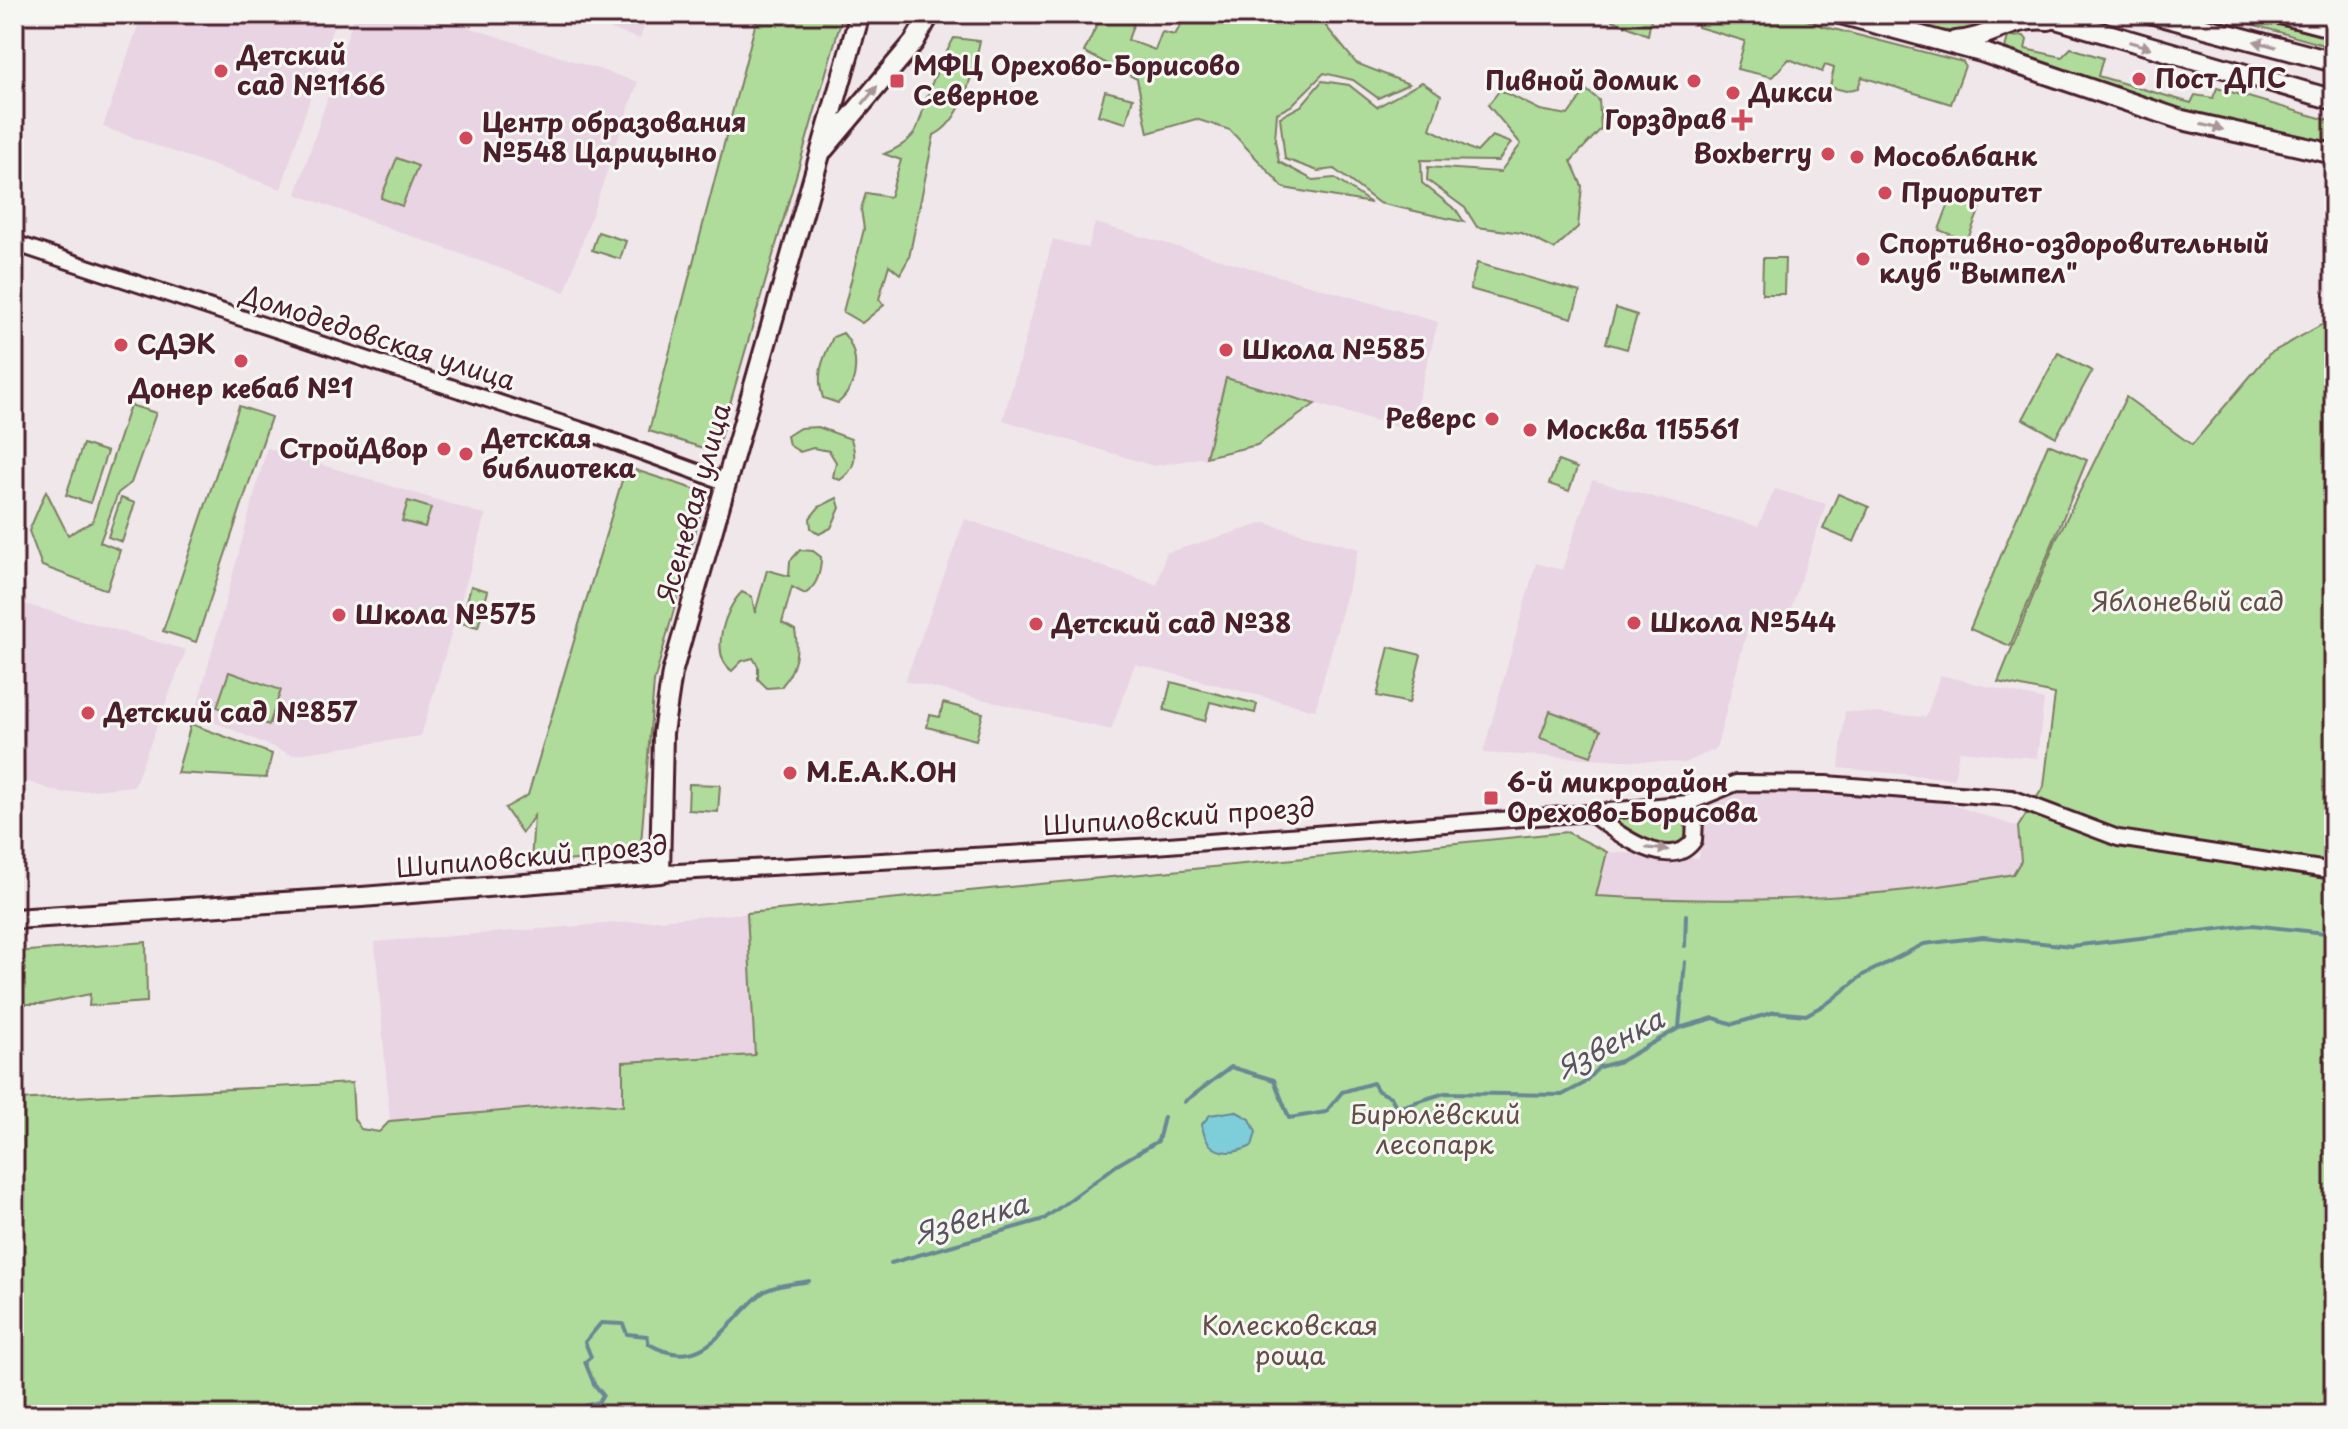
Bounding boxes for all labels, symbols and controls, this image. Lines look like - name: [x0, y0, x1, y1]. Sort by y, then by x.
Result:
- place label: Детский сад №1166: [236, 35, 385, 104]
- one-way arrow: [2252, 38, 2277, 50]
- one-way arrow: [2129, 39, 2153, 51]
- place label: МФЦ Орехово-Борисово Северное: [913, 45, 1240, 114]
- place label: Пост ДПС: [2155, 58, 2287, 97]
- place label: Пивной домик: [1485, 60, 1678, 99]
- marker: Детский сад №1166: [212, 62, 230, 80]
- marker: Пост ДПС: [2130, 70, 2148, 88]
- marker: МФЦ Орехово-Борисово Северное: [888, 72, 906, 90]
- marker: Пивной домик: [1685, 72, 1703, 90]
- place label: Дикси: [1748, 72, 1833, 111]
- marker: Дикси: [1724, 84, 1742, 102]
- one-way arrow: [861, 85, 878, 105]
- place label: Горздрав: [1605, 99, 1726, 138]
- place label: Центр образования №548 Царицыно: [482, 102, 747, 171]
- marker: Горздрав: [1733, 111, 1751, 129]
- one-way arrow: [2200, 121, 2225, 134]
- marker: Центр образования №548 Царицыно: [457, 129, 475, 147]
- place label: Boxberry: [1693, 133, 1812, 172]
- place label: Мособлбанк: [1873, 136, 2038, 175]
- marker: Boxberry: [1819, 145, 1837, 163]
- marker: Мособлбанк: [1848, 148, 1866, 166]
- place label: Приоритет: [1901, 172, 2042, 211]
- marker: Приоритет: [1876, 184, 1894, 202]
- place label: Спортивно-оздоровительный клуб "Вымпел": [1879, 223, 2270, 292]
- marker: Спортивно-оздоровительный клуб "Вымпел": [1854, 250, 1872, 268]
- street label: Домодедовская улица: [235, 273, 522, 400]
- place label: СДЭК: [137, 324, 216, 363]
- place label: Школа №585: [1242, 329, 1426, 368]
- marker: СДЭК: [112, 336, 130, 354]
- marker: Школа №585: [1217, 341, 1235, 359]
- marker: Донер кебаб №1: [232, 352, 250, 370]
- place label: Донер кебаб №1: [128, 368, 353, 407]
- street label: Ясеневая улица: [645, 398, 740, 607]
- place label: Реверс: [1385, 398, 1476, 437]
- place label: Москва 115561: [1546, 409, 1739, 448]
- marker: Реверс: [1483, 410, 1501, 428]
- place label: Детская библиотека: [481, 418, 637, 487]
- marker: Москва 115561: [1521, 421, 1539, 439]
- place label: СтройДвор: [279, 428, 428, 467]
- marker: СтройДвор: [435, 440, 453, 458]
- marker: Детская библиотека: [457, 445, 475, 463]
- park label: Яблоневый сад: [2092, 581, 2284, 620]
- place label: Школа №575: [355, 594, 537, 633]
- place label: Школа №544: [1650, 602, 1836, 641]
- place label: Детский сад №38: [1051, 603, 1291, 642]
- marker: Школа №575: [330, 606, 348, 624]
- marker: Школа №544: [1625, 614, 1643, 632]
- marker: Детский сад №38: [1027, 615, 1045, 633]
- place label: Детский сад №857: [103, 692, 357, 731]
- marker: Детский сад №857: [79, 704, 97, 722]
- place label: М.Е.А.К.ОН: [806, 752, 957, 791]
- place label: 6-й микрорайон Орехово-Борисова: [1507, 762, 1758, 831]
- marker: М.Е.А.К.ОН: [781, 764, 799, 782]
- street label: Шипиловский проезд: [1042, 787, 1316, 844]
- marker: 6-й микрорайон Орехово-Борисова: [1482, 789, 1500, 807]
- street label: Шипиловский проезд: [394, 824, 669, 887]
- one-way arrow: [1645, 843, 1670, 856]
- water label: Язвенка: [1548, 996, 1671, 1089]
- park label: Бирюлёвский лесопарк: [1350, 1094, 1520, 1163]
- water label: Язвенка: [909, 1181, 1033, 1254]
- park label: Колесковская роща: [1202, 1305, 1378, 1374]

